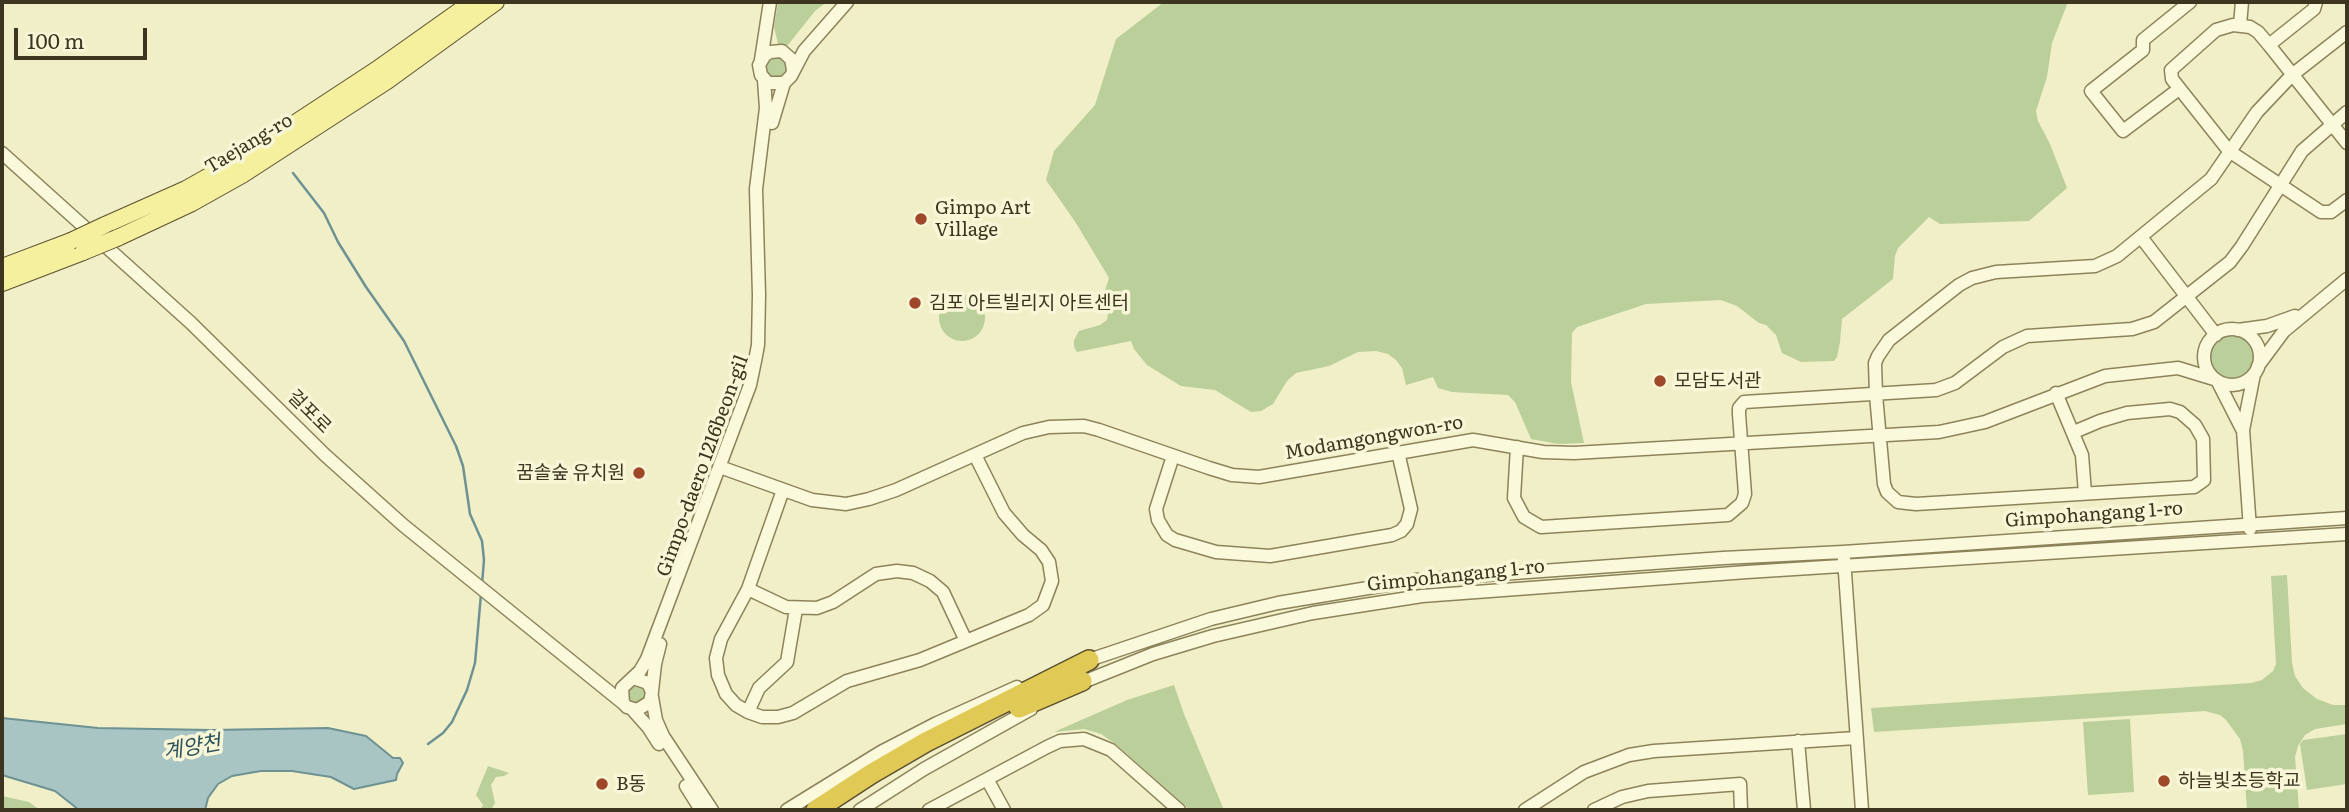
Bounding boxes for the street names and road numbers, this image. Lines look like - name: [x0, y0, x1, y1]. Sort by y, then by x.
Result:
- street label: Taejang-ro: [201, 109, 297, 179]
- street label: Gimpo-daero 1216beon-gil: [652, 352, 754, 580]
- street label: 걸포로: [282, 385, 336, 439]
- street label: Modamgongwon-ro: [1283, 411, 1465, 465]
- street label: Gimpohangang 1-ro: [2004, 497, 2184, 533]
- street label: Gimpohangang 1-ro: [1366, 555, 1546, 597]

